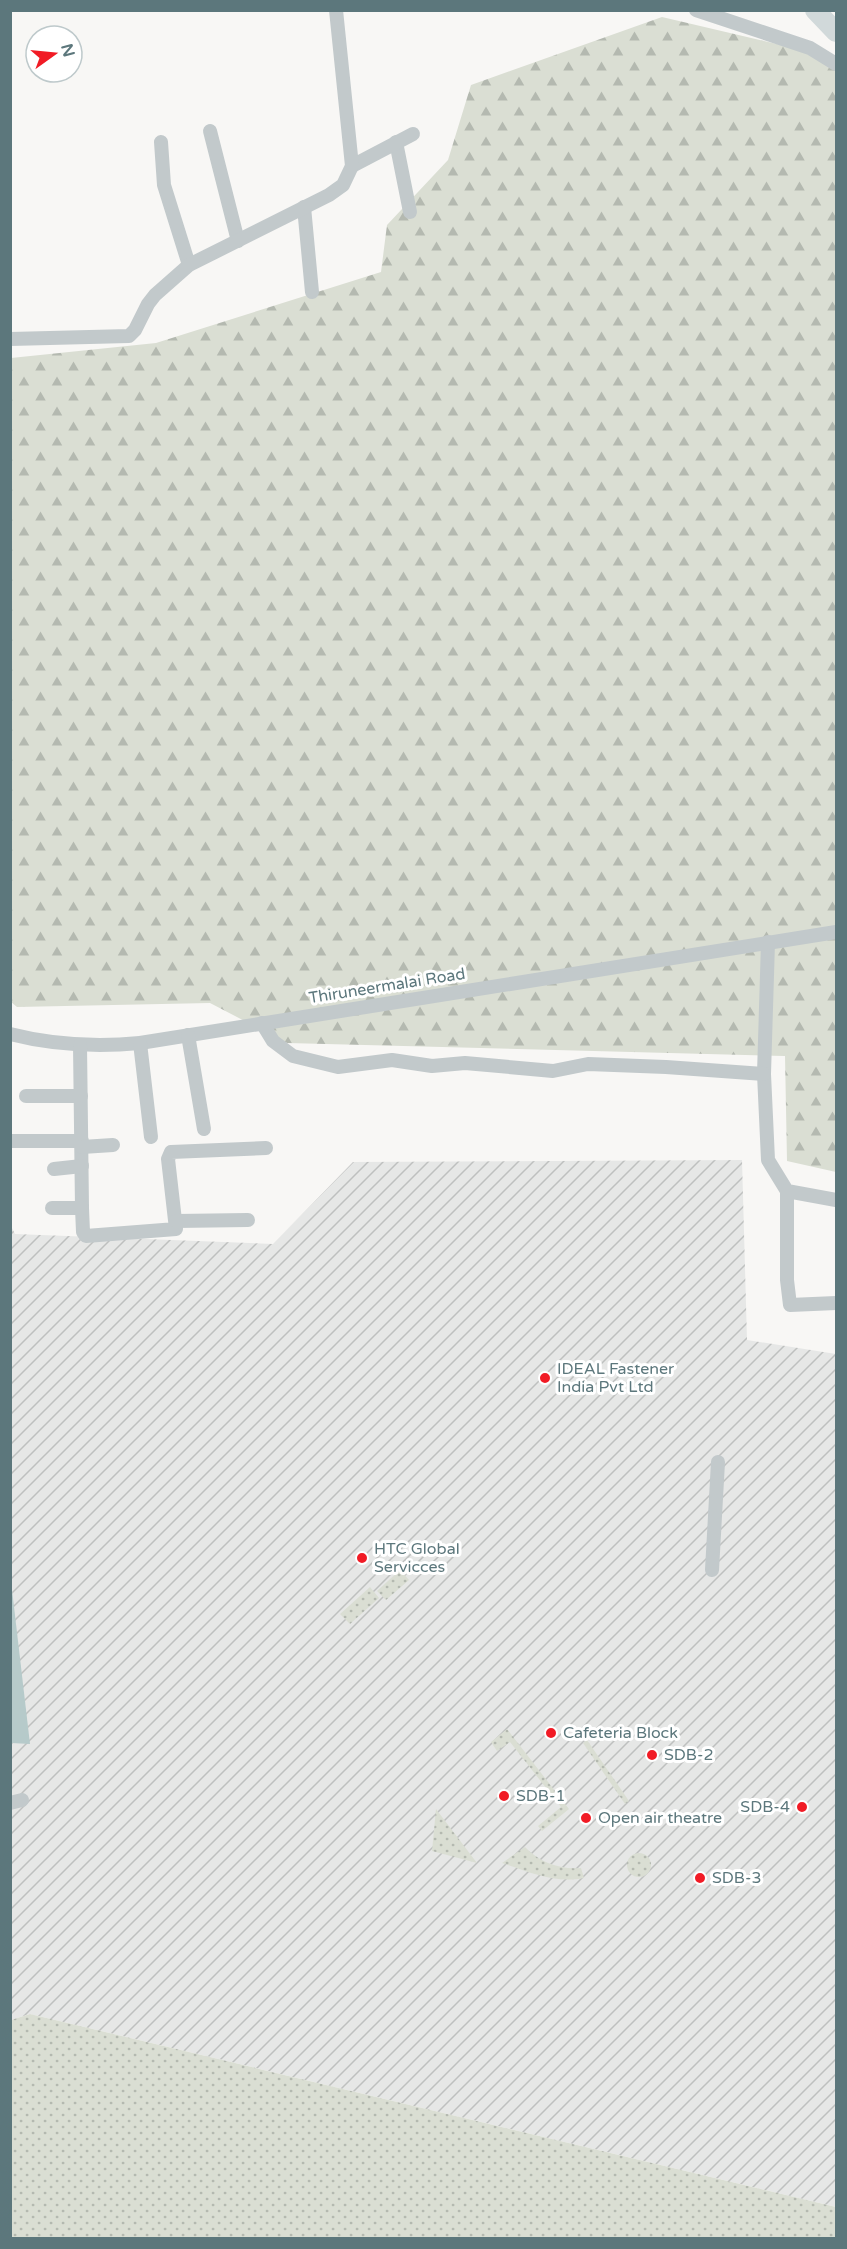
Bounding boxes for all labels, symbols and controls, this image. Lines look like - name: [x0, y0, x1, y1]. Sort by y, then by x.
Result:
- north arrow: [24, 24, 84, 84]
- text: N: [56, 42, 79, 59]
- street label: Thiruneermalai Road: [307, 964, 467, 1008]
- place label: IDEAL Fastener India Pvt Ltd: [557, 1359, 675, 1397]
- marker: IDEAL Fastener India Pvt Ltd: [538, 1371, 552, 1385]
- place label: HTC Global Servicces: [374, 1539, 460, 1577]
- marker: HTC Global Servicces: [355, 1551, 369, 1565]
- place label: Cafeteria Block: [563, 1723, 678, 1743]
- marker: Cafeteria Block: [544, 1726, 558, 1740]
- place label: SDB-2: [664, 1745, 714, 1765]
- marker: SDB-2: [645, 1748, 659, 1762]
- place label: SDB-1: [516, 1786, 566, 1806]
- marker: SDB-1: [497, 1789, 511, 1803]
- place label: SDB-4: [740, 1797, 790, 1817]
- marker: SDB-4: [795, 1800, 809, 1814]
- place label: Open air theatre: [598, 1808, 722, 1828]
- marker: Open air theatre: [579, 1811, 593, 1825]
- place label: SDB-3: [712, 1868, 762, 1888]
- marker: SDB-3: [693, 1871, 707, 1885]

